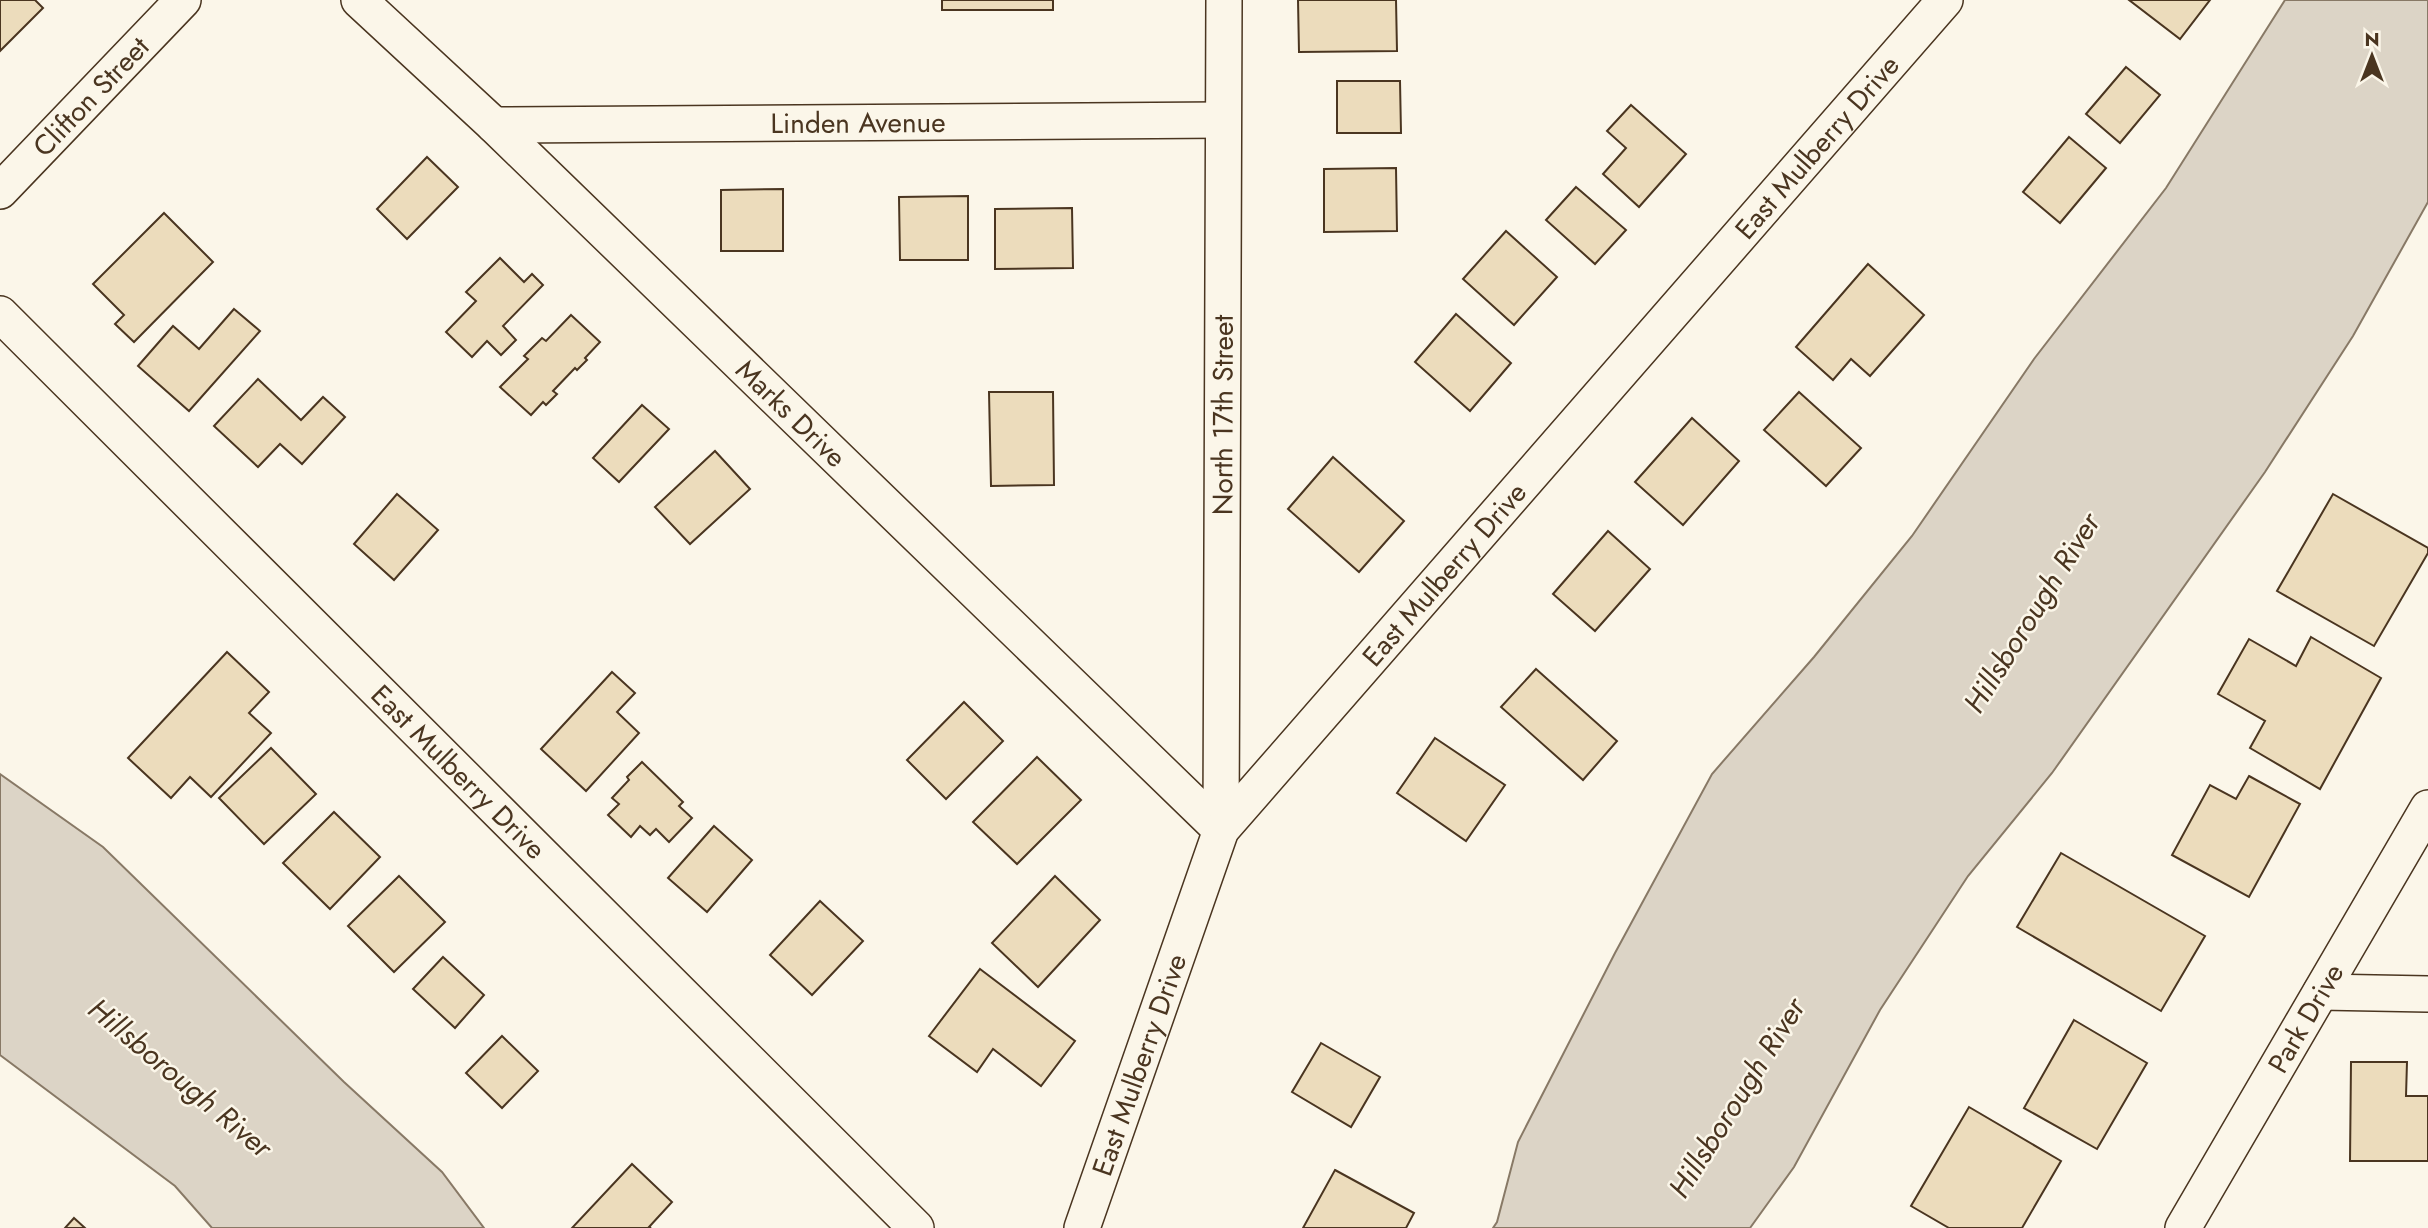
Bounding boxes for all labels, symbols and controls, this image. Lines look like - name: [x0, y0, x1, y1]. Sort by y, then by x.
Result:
- north arrow: [2337, 21, 2407, 91]
- text: N: [2364, 26, 2380, 53]
- street label: Clifton Street: [23, 27, 159, 166]
- street label: East Mulberry Drive: [1725, 46, 1909, 248]
- street label: Linden Avenue: [770, 102, 946, 144]
- street label: North 17th Street: [1202, 314, 1244, 515]
- street label: Marks Drive: [726, 350, 855, 477]
- street label: East Mulberry Drive: [1353, 473, 1536, 676]
- water label: Hillsborough River: [1953, 503, 2111, 721]
- street label: East Mulberry Drive: [362, 675, 555, 869]
- street label: East Mulberry Drive: [1082, 948, 1197, 1181]
- street label: Park Drive: [2258, 956, 2354, 1081]
- water label: Hillsborough River: [79, 988, 283, 1169]
- water label: Hillsborough River: [1658, 988, 1816, 1206]

